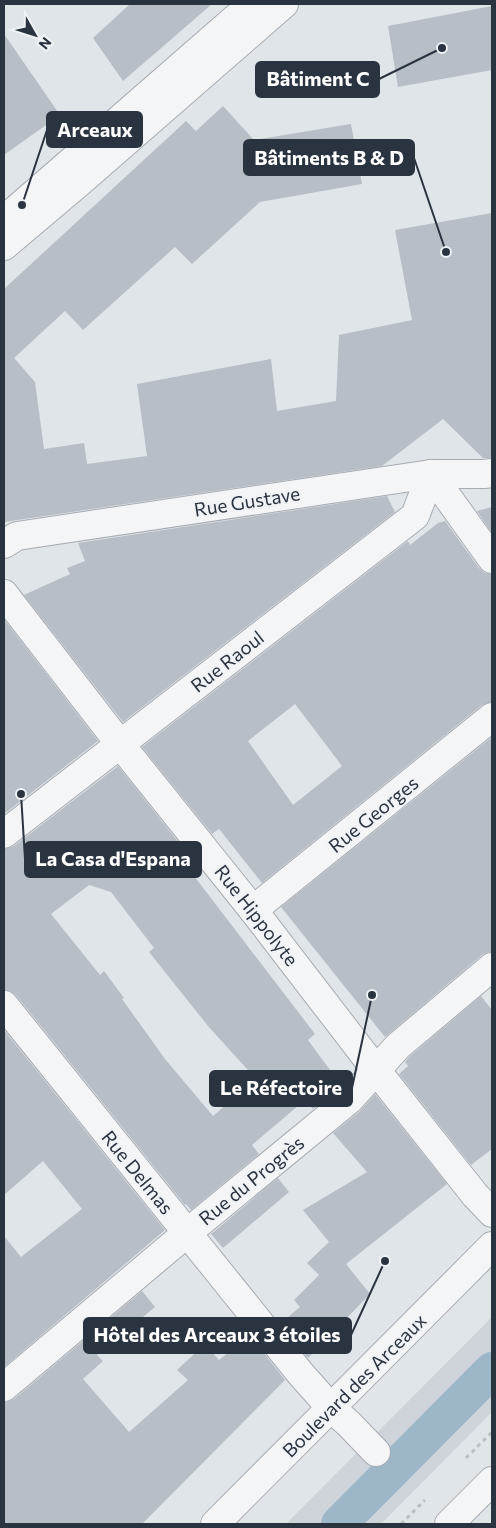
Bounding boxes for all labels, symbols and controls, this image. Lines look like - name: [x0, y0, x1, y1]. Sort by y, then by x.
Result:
- north arrow: [10, 10, 60, 60]
- text: N: [36, 34, 55, 53]
- callout: Bâtiment C: [256, 62, 379, 97]
- text: Bâtiment C: [266, 66, 370, 90]
- callout: Arceaux: [47, 112, 142, 147]
- text: Arceaux: [57, 117, 134, 141]
- callout: Bâtiments B & D: [244, 140, 414, 175]
- text: Bâtiments B & D: [254, 145, 404, 169]
- street label: Rue Gustave: [192, 481, 302, 521]
- street label: Rue Raoul: [186, 625, 268, 697]
- street label: Rue Georges: [324, 771, 422, 857]
- callout: La Casa d'Espana: [25, 842, 201, 877]
- text: La Casa d'Espana: [35, 846, 191, 870]
- street label: Rue Hippolyte: [210, 860, 304, 970]
- callout: Le Réfectoire: [210, 1071, 352, 1106]
- text: Le Réfectoire: [220, 1075, 342, 1099]
- street label: Rue Delmas: [97, 1126, 179, 1218]
- street label: Rue du Progrès: [194, 1131, 308, 1229]
- street label: Boulevard des Arceaux: [277, 1308, 431, 1462]
- callout: Hôtel des Arceaux 3 étoiles: [84, 1318, 351, 1353]
- text: Hôtel des Arceaux 3 étoiles: [93, 1322, 341, 1346]

